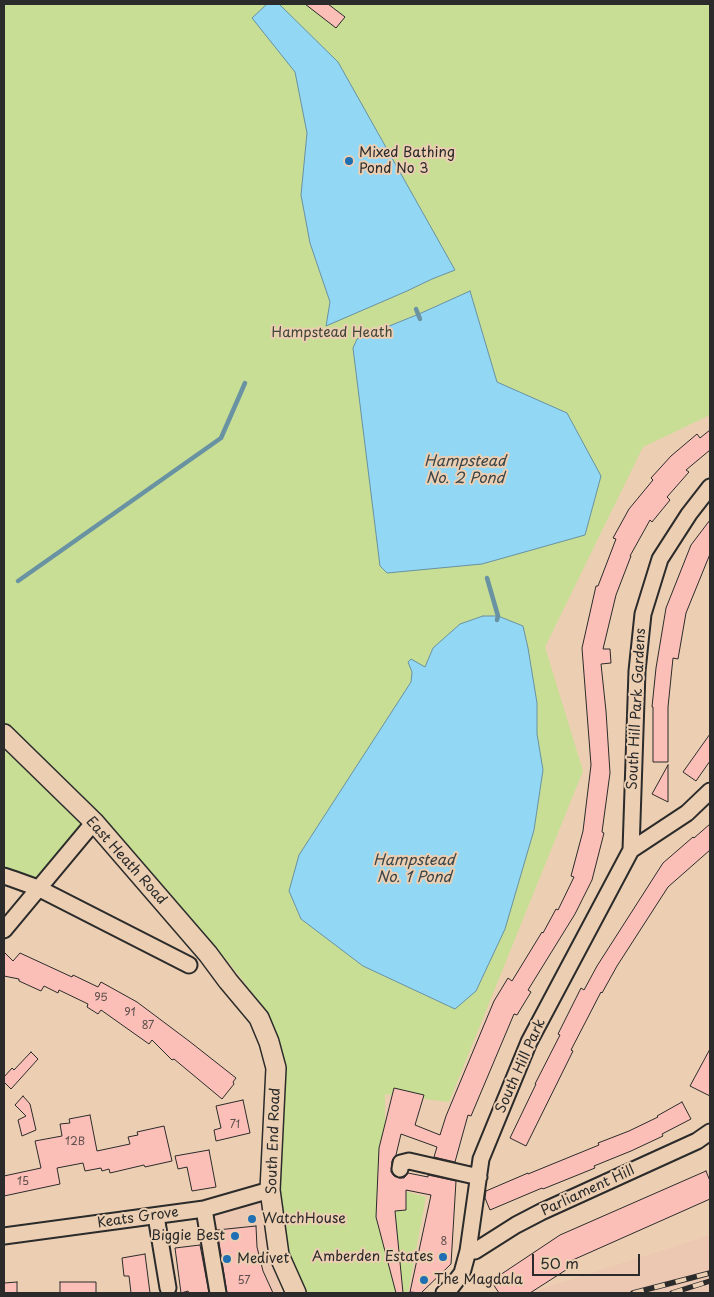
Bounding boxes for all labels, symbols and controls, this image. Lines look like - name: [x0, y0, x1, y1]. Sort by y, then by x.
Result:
- place label: Mixed Bathing Pond No 3: [359, 145, 455, 178]
- marker: Mixed Bathing Pond No 3: [343, 155, 355, 167]
- park label: Hampstead Heath: [271, 325, 393, 341]
- water label: Hampstead No. 2 Pond: [424, 453, 506, 488]
- street label: South Hill Park Gardens: [624, 628, 650, 790]
- street label: East Heath Road: [82, 814, 170, 908]
- water label: Hampstead No. 1 Pond: [373, 852, 455, 887]
- house number: 95: [94, 991, 108, 1005]
- house number: 91: [124, 1006, 136, 1020]
- street label: South Hill Park: [493, 1016, 549, 1116]
- house number: 87: [142, 1019, 154, 1033]
- street label: South End Road: [264, 1087, 284, 1195]
- house number: 71: [230, 1118, 240, 1132]
- house number: 12B: [65, 1135, 85, 1149]
- street label: Parliament Hill: [539, 1162, 637, 1220]
- house number: 15: [17, 1175, 29, 1189]
- street label: Keats Grove: [96, 1204, 180, 1232]
- place label: WatchHouse: [262, 1211, 346, 1227]
- marker: WatchHouse: [246, 1213, 258, 1225]
- place label: Biggie Best: [151, 1228, 225, 1244]
- marker: Biggie Best: [229, 1230, 241, 1242]
- house number: 8: [441, 1235, 447, 1249]
- scale bar: [534, 1244, 642, 1276]
- place label: Amberden Estates: [312, 1249, 433, 1265]
- place label: Medivet: [237, 1251, 289, 1267]
- marker: Amberden Estates: [437, 1251, 449, 1263]
- text: 50 m: [540, 1251, 579, 1274]
- marker: Medivet: [221, 1253, 233, 1265]
- place label: The Magdala: [434, 1272, 523, 1288]
- house number: 57: [237, 1274, 251, 1288]
- marker: The Magdala: [418, 1274, 430, 1286]

